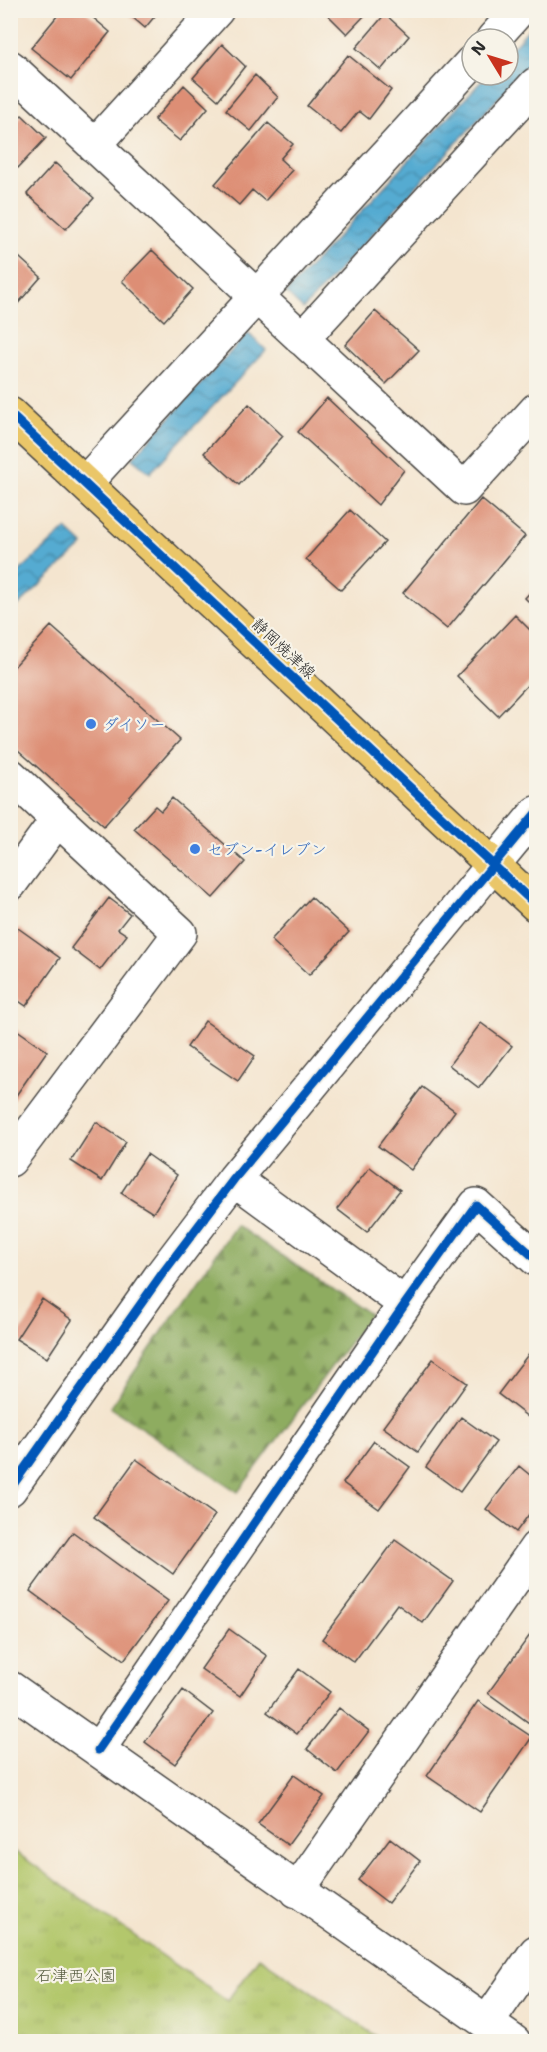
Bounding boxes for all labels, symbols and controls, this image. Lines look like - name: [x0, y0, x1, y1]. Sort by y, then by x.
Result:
- north arrow: [460, 27, 520, 87]
- text: N: [466, 37, 491, 60]
- street label: 静岡焼津線: [247, 613, 320, 683]
- place label: ダイソー: [103, 714, 165, 735]
- marker: ダイソー: [84, 717, 98, 731]
- place label: セブン-イレブン: [207, 839, 327, 860]
- marker: セブン-イレブン: [188, 842, 202, 856]
- park label: 石津西公園: [36, 1965, 116, 1986]

